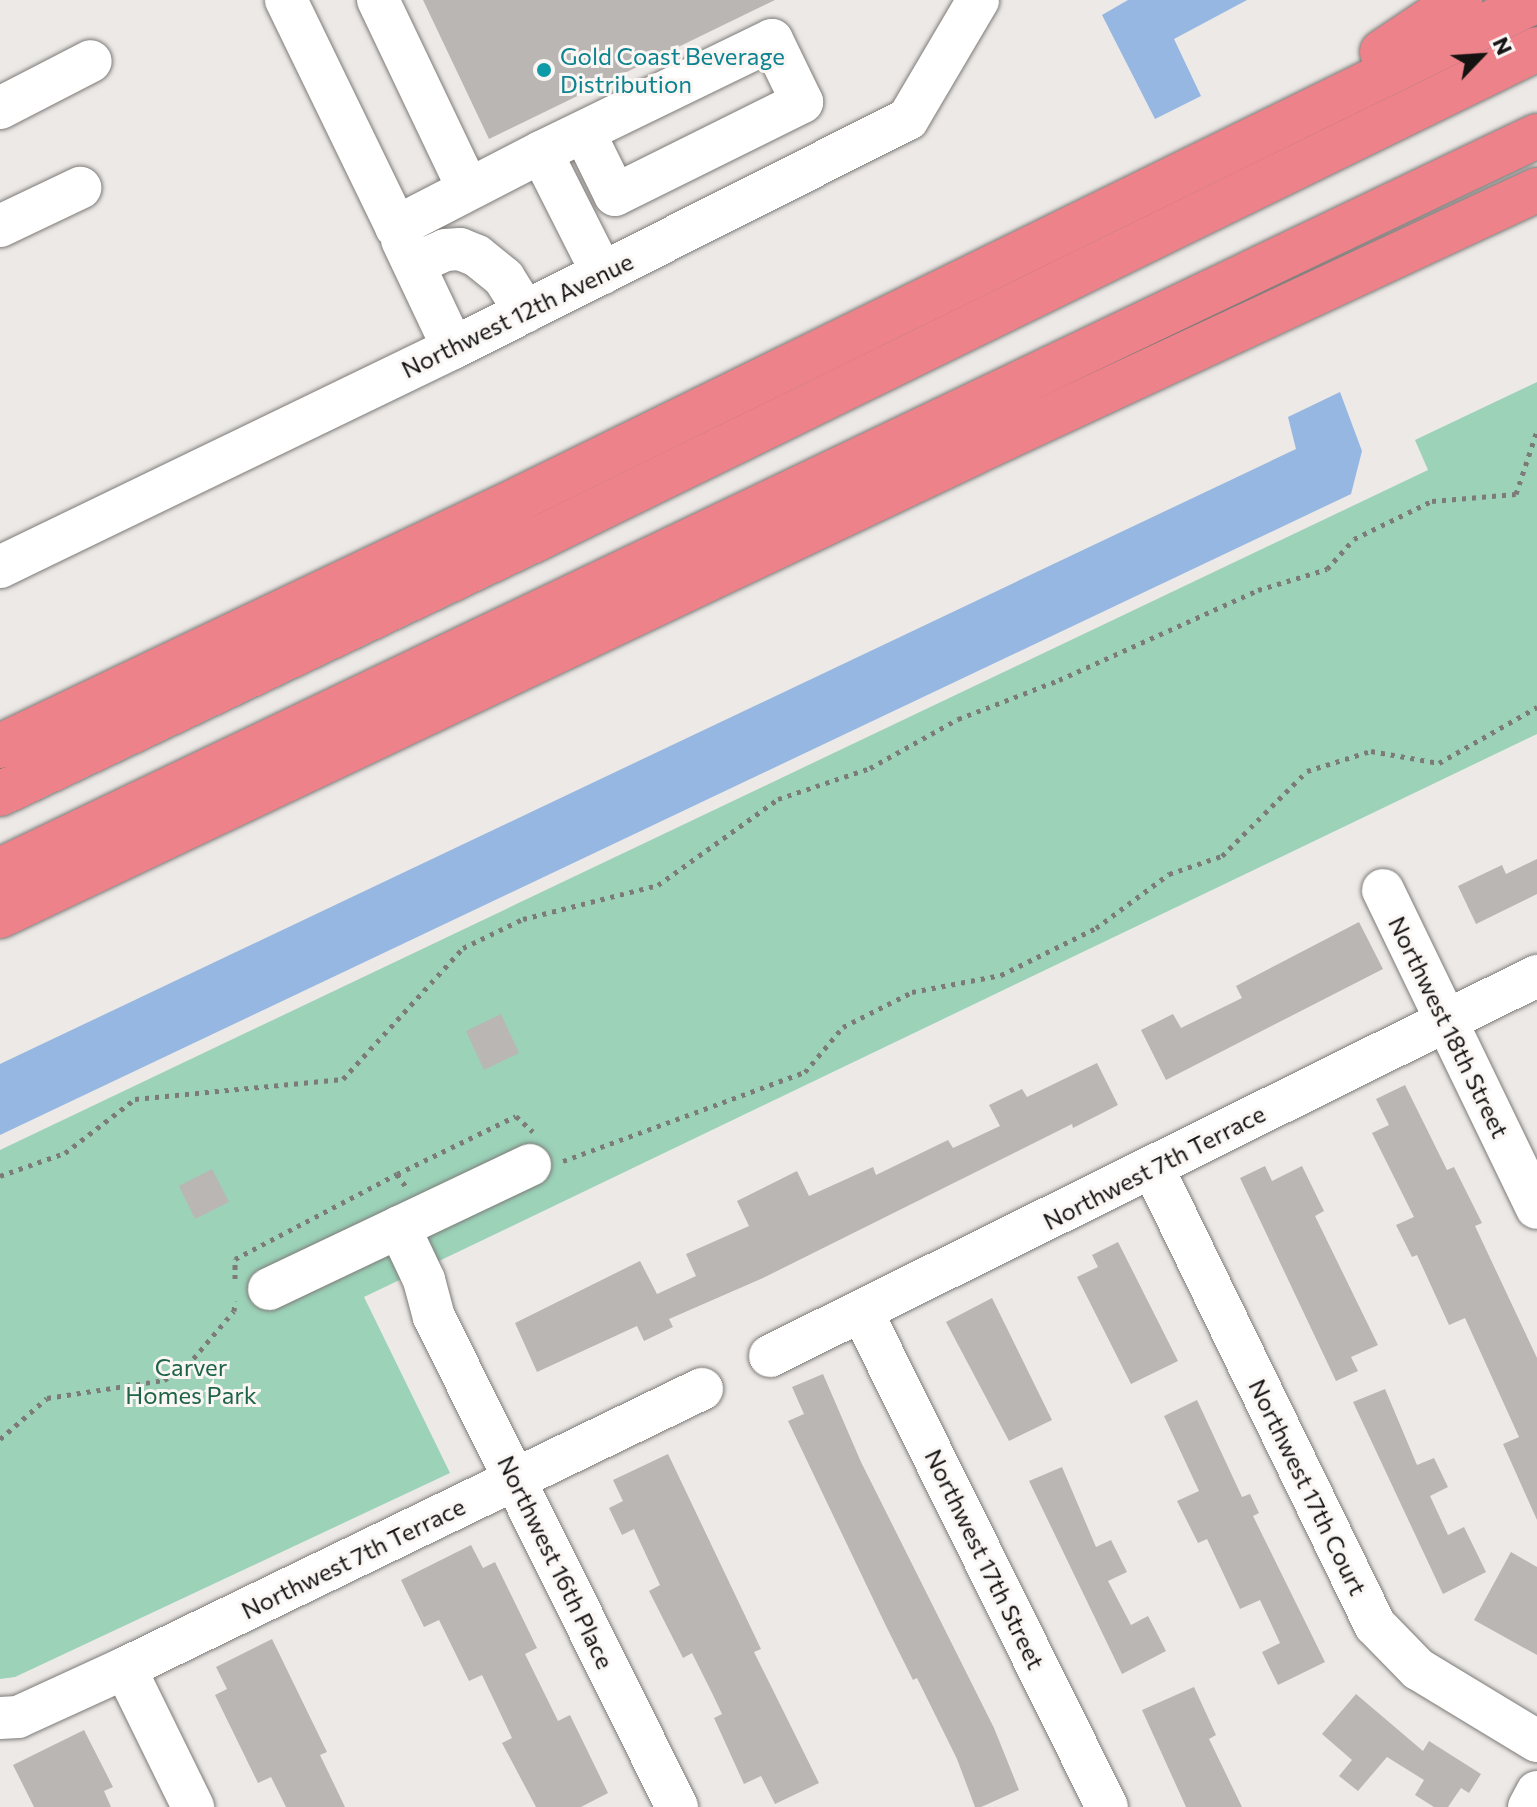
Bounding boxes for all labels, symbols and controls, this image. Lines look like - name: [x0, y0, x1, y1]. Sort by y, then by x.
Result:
- north arrow: [1441, 16, 1521, 96]
- text: N: [1487, 32, 1519, 59]
- place label: Gold Coast Beverage Distribution: [560, 42, 785, 98]
- marker: Gold Coast Beverage Distribution: [535, 61, 553, 79]
- street label: Northwest 12th Avenue: [397, 246, 637, 384]
- street label: Northwest 18th Street: [1383, 912, 1515, 1142]
- street label: Northwest 7th Terrace: [1038, 1099, 1270, 1235]
- park label: Carver Homes Park: [125, 1353, 257, 1409]
- street label: Northwest 17th Court: [1243, 1374, 1373, 1600]
- street label: Northwest 17th Street: [919, 1444, 1051, 1674]
- street label: Northwest 16th Place: [492, 1451, 620, 1673]
- street label: Northwest 7th Terrace: [237, 1491, 469, 1625]

